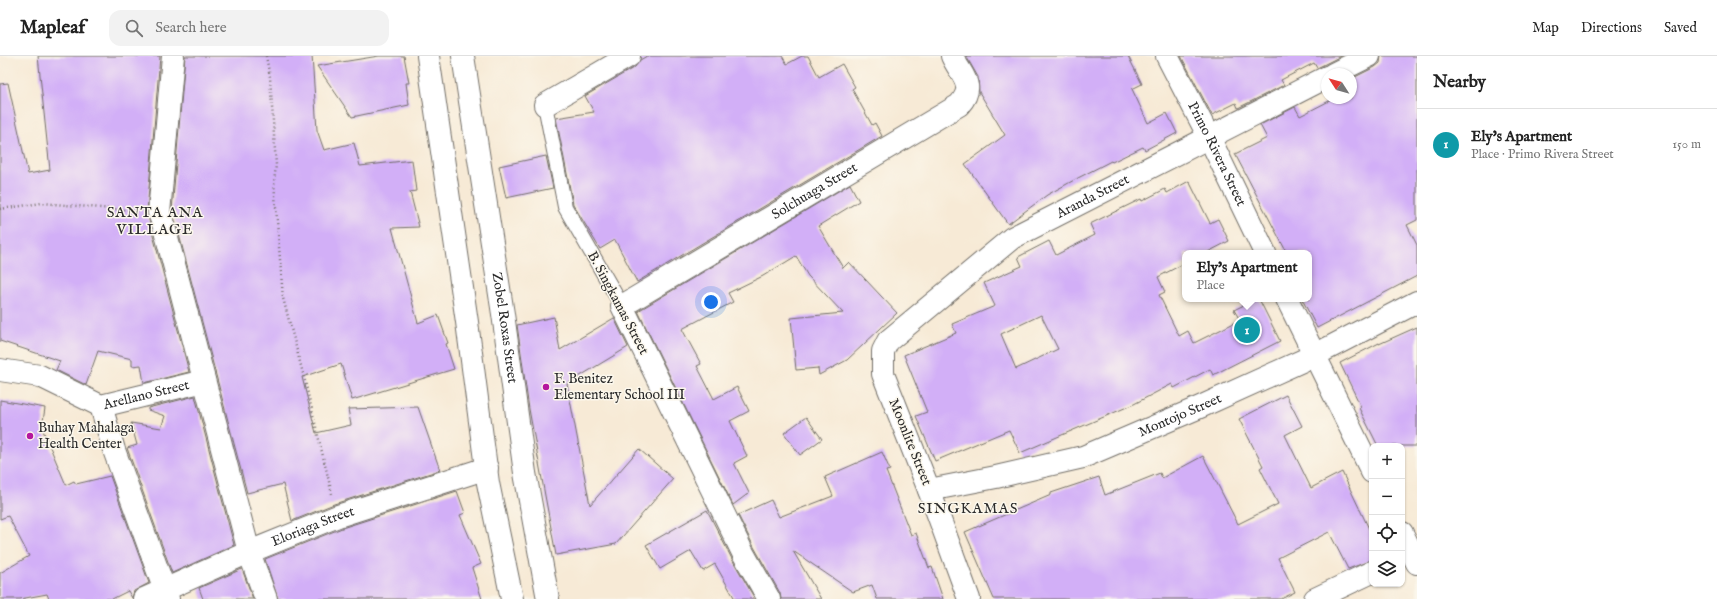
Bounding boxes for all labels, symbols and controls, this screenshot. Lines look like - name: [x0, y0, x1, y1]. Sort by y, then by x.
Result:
- search box: [109, 10, 389, 46]
- text: Mapleaf: [20, 16, 85, 40]
- icon: search: [123, 17, 145, 39]
- text: Search here: [155, 18, 227, 37]
- text: Map: [1532, 19, 1559, 37]
- text: Directions: [1581, 19, 1642, 37]
- text: Saved: [1664, 19, 1697, 37]
- north arrow: [1321, 68, 1357, 104]
- text: Nearby: [1433, 72, 1486, 93]
- street label: Primo Rivera Street: [1183, 99, 1250, 209]
- text: Ely's Apartment: [1471, 127, 1572, 146]
- text: 1: [1444, 136, 1448, 153]
- text: 150 m: [1672, 136, 1701, 153]
- text: Place · Primo Rivera Street: [1471, 146, 1614, 163]
- street label: Solchuaga Street: [768, 159, 861, 224]
- street label: Aranda Street: [1052, 171, 1132, 223]
- district label: SANTA ANA VILLAGE: [107, 203, 203, 239]
- street label: B. Singkamas Street: [583, 248, 653, 358]
- popup: [1182, 250, 1312, 302]
- text: Ely's Apartment: [1196, 258, 1298, 277]
- street label: Zobel Roxas Street: [488, 271, 522, 385]
- text: Place: [1196, 277, 1225, 294]
- your location: [701, 292, 721, 312]
- pin: 1: [1234, 315, 1260, 345]
- place label: F. Benitez Elementary School III: [554, 370, 685, 404]
- street label: Arellano Street: [101, 376, 191, 414]
- marker: F. Benitez Elementary School III: [541, 382, 551, 392]
- street label: Montojo Street: [1136, 389, 1225, 441]
- street label: Moonlite Street: [884, 396, 936, 488]
- place label: Buhay Mahalaga Health Center: [38, 419, 135, 453]
- marker: Buhay Mahalaga Health Center: [25, 431, 35, 441]
- map controls: [1369, 443, 1405, 587]
- button: +: [1369, 443, 1405, 479]
- button: −: [1369, 479, 1405, 515]
- district label: SINGKAMAS: [918, 499, 1018, 518]
- street label: Eloriaga Street: [269, 502, 357, 551]
- button: locate: [1369, 515, 1405, 551]
- button: layers: [1369, 551, 1405, 587]

